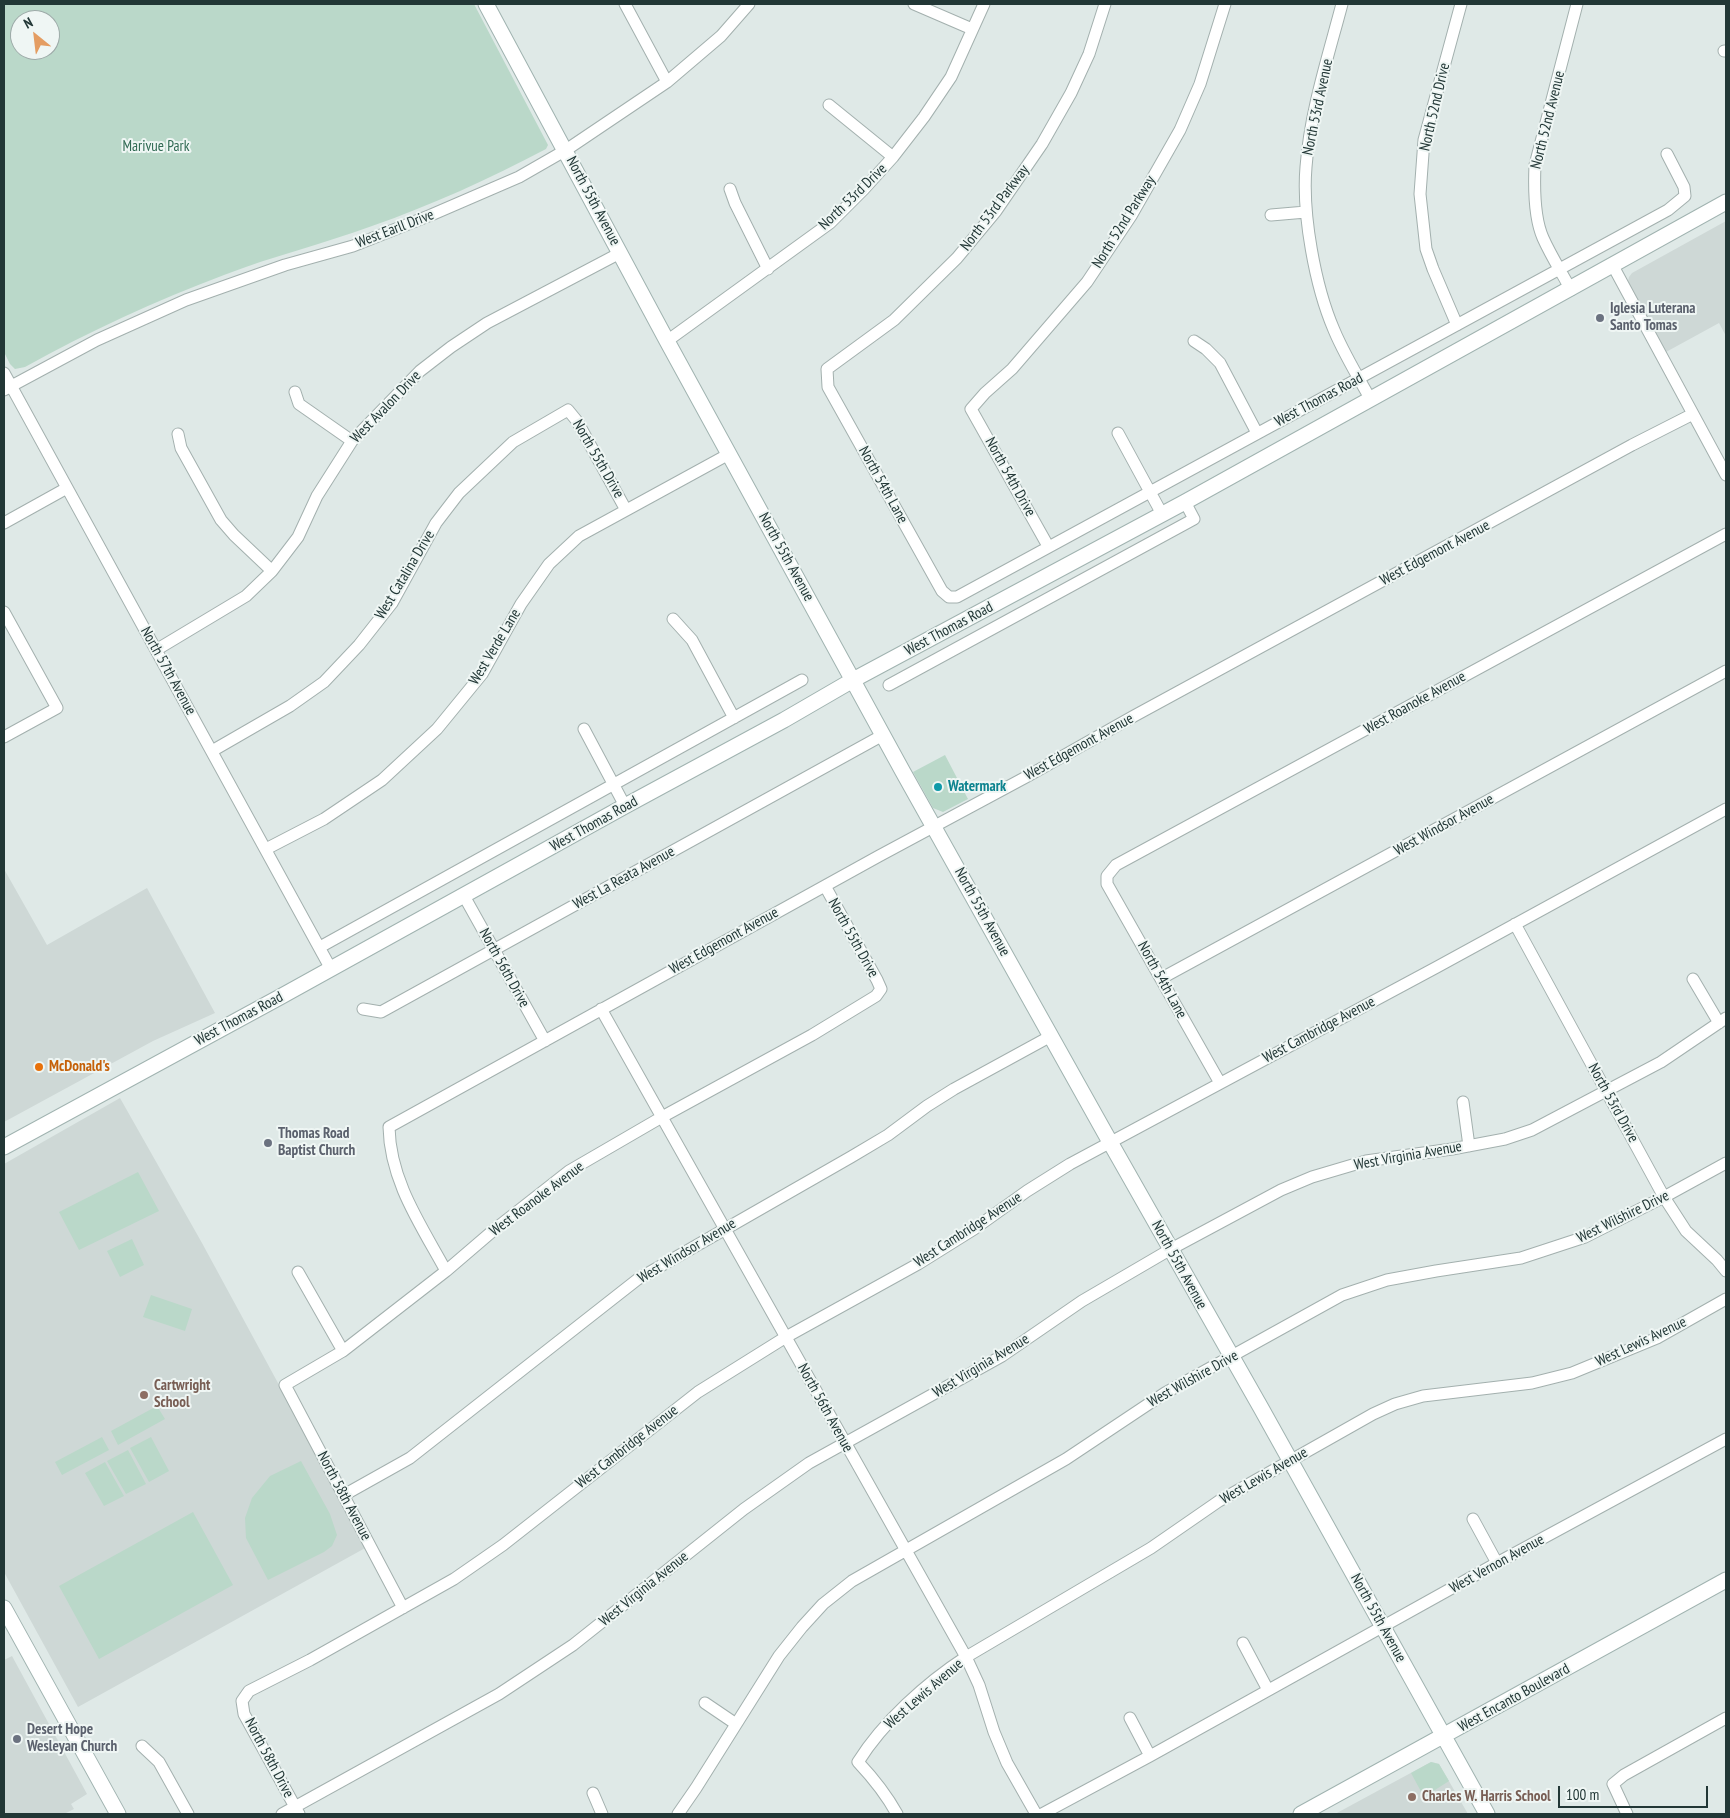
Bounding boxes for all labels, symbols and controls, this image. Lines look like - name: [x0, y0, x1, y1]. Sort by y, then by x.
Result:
- north arrow: [10, 10, 60, 60]
- text: N: [21, 13, 36, 32]
- street label: North 53rd Avenue: [1299, 57, 1337, 157]
- street label: North 52nd Drive: [1416, 61, 1454, 153]
- street label: North 52nd Avenue: [1527, 69, 1569, 171]
- park label: Marivue Park: [123, 138, 189, 156]
- street label: North 55th Avenue: [562, 153, 624, 249]
- street label: North 53rd Drive: [815, 160, 891, 234]
- street label: North 53rd Parkway: [957, 161, 1033, 255]
- street label: North 52nd Parkway: [1088, 173, 1160, 271]
- street label: West Earll Drive: [353, 206, 437, 252]
- place label: Iglesia Luterana Santo Tomas: [1610, 300, 1696, 335]
- marker: Iglesia Luterana Santo Tomas: [1594, 312, 1606, 324]
- street label: West Avalon Drive: [347, 367, 425, 447]
- street label: West Thomas Road: [1272, 369, 1366, 431]
- street label: North 55th Drive: [568, 417, 628, 501]
- street label: North 54th Drive: [981, 434, 1039, 520]
- street label: North 54th Lane: [854, 443, 912, 527]
- street label: North 55th Avenue: [754, 510, 818, 604]
- street label: West Edgemont Avenue: [1377, 516, 1493, 590]
- street label: West Catalina Drive: [371, 527, 439, 623]
- street label: West Thomas Road: [902, 598, 996, 660]
- street label: West Verde Lane: [465, 606, 525, 688]
- street label: North 57th Avenue: [136, 624, 200, 718]
- street label: West Roanoke Avenue: [1361, 668, 1469, 738]
- street label: West Edgemont Avenue: [1021, 710, 1137, 784]
- place label: Watermark: [948, 778, 1006, 796]
- marker: Watermark: [932, 781, 944, 793]
- street label: West Windsor Avenue: [1391, 790, 1497, 860]
- street label: West Thomas Road: [547, 792, 641, 856]
- street label: West La Reata Avenue: [570, 843, 678, 913]
- street label: North 55th Avenue: [950, 865, 1014, 959]
- street label: North 55th Drive: [824, 895, 882, 981]
- street label: West Edgemont Avenue: [666, 904, 782, 978]
- street label: North 56th Drive: [475, 925, 533, 1011]
- street label: North 54th Lane: [1133, 938, 1191, 1022]
- street label: West Thomas Road: [192, 988, 286, 1050]
- street label: West Cambridge Avenue: [1260, 993, 1378, 1067]
- place label: McDonald's: [49, 1058, 110, 1076]
- street label: North 53rd Drive: [1584, 1060, 1642, 1146]
- marker: McDonald's: [33, 1061, 45, 1073]
- place label: Thomas Road Baptist Church: [278, 1125, 355, 1160]
- marker: Thomas Road Baptist Church: [262, 1137, 274, 1149]
- street label: West Virginia Avenue: [1353, 1138, 1463, 1174]
- street label: West Roanoke Avenue: [486, 1158, 588, 1240]
- street label: West Wilshire Drive: [1574, 1187, 1672, 1247]
- street label: West Cambridge Avenue: [911, 1188, 1025, 1272]
- street label: West Windsor Avenue: [635, 1215, 739, 1287]
- street label: North 55th Avenue: [1147, 1218, 1211, 1312]
- street label: West Lewis Avenue: [1593, 1313, 1689, 1371]
- street label: West Virginia Avenue: [930, 1330, 1032, 1402]
- street label: West Wilshire Drive: [1145, 1347, 1241, 1411]
- street label: North 56th Avenue: [793, 1361, 857, 1455]
- place label: Cartwright School: [154, 1377, 210, 1412]
- marker: Cartwright School: [138, 1389, 150, 1401]
- street label: West Cambridge Avenue: [572, 1402, 682, 1492]
- street label: West Lewis Avenue: [1217, 1444, 1311, 1508]
- street label: North 58th Avenue: [313, 1448, 375, 1544]
- street label: West Vernon Avenue: [1447, 1531, 1547, 1597]
- street label: West Virginia Avenue: [596, 1548, 692, 1630]
- street label: North 55th Avenue: [1346, 1571, 1410, 1665]
- street label: West Lewis Avenue: [881, 1655, 967, 1733]
- street label: West Encanto Boulevard: [1455, 1660, 1573, 1736]
- street label: North 58th Drive: [240, 1715, 298, 1801]
- place label: Desert Hope Wesleyan Church: [27, 1721, 117, 1756]
- marker: Desert Hope Wesleyan Church: [11, 1733, 23, 1745]
- scale bar: [1560, 1776, 1710, 1808]
- text: 100 m: [1566, 1785, 1599, 1804]
- place label: Charles W. Harris School: [1422, 1788, 1551, 1806]
- marker: Charles W. Harris School: [1406, 1791, 1418, 1803]

